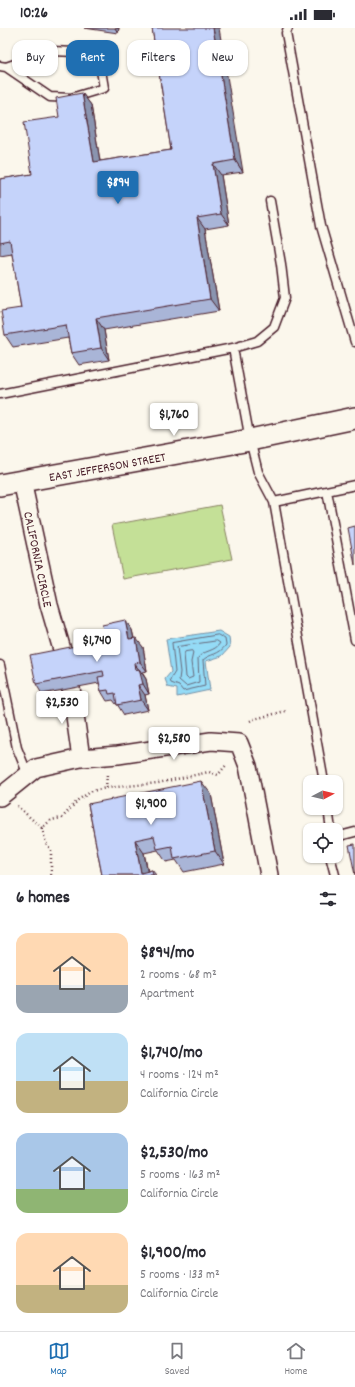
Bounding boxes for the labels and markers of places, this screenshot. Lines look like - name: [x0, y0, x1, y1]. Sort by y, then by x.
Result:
- pin: $894: [94, 171, 142, 205]
- pin: $1,760: [141, 403, 207, 437]
- pin: $1,740: [64, 629, 130, 663]
- pin: $2,530: [29, 691, 95, 725]
- pin: $2,580: [141, 727, 207, 761]
- pin: $1,900: [118, 792, 184, 826]

